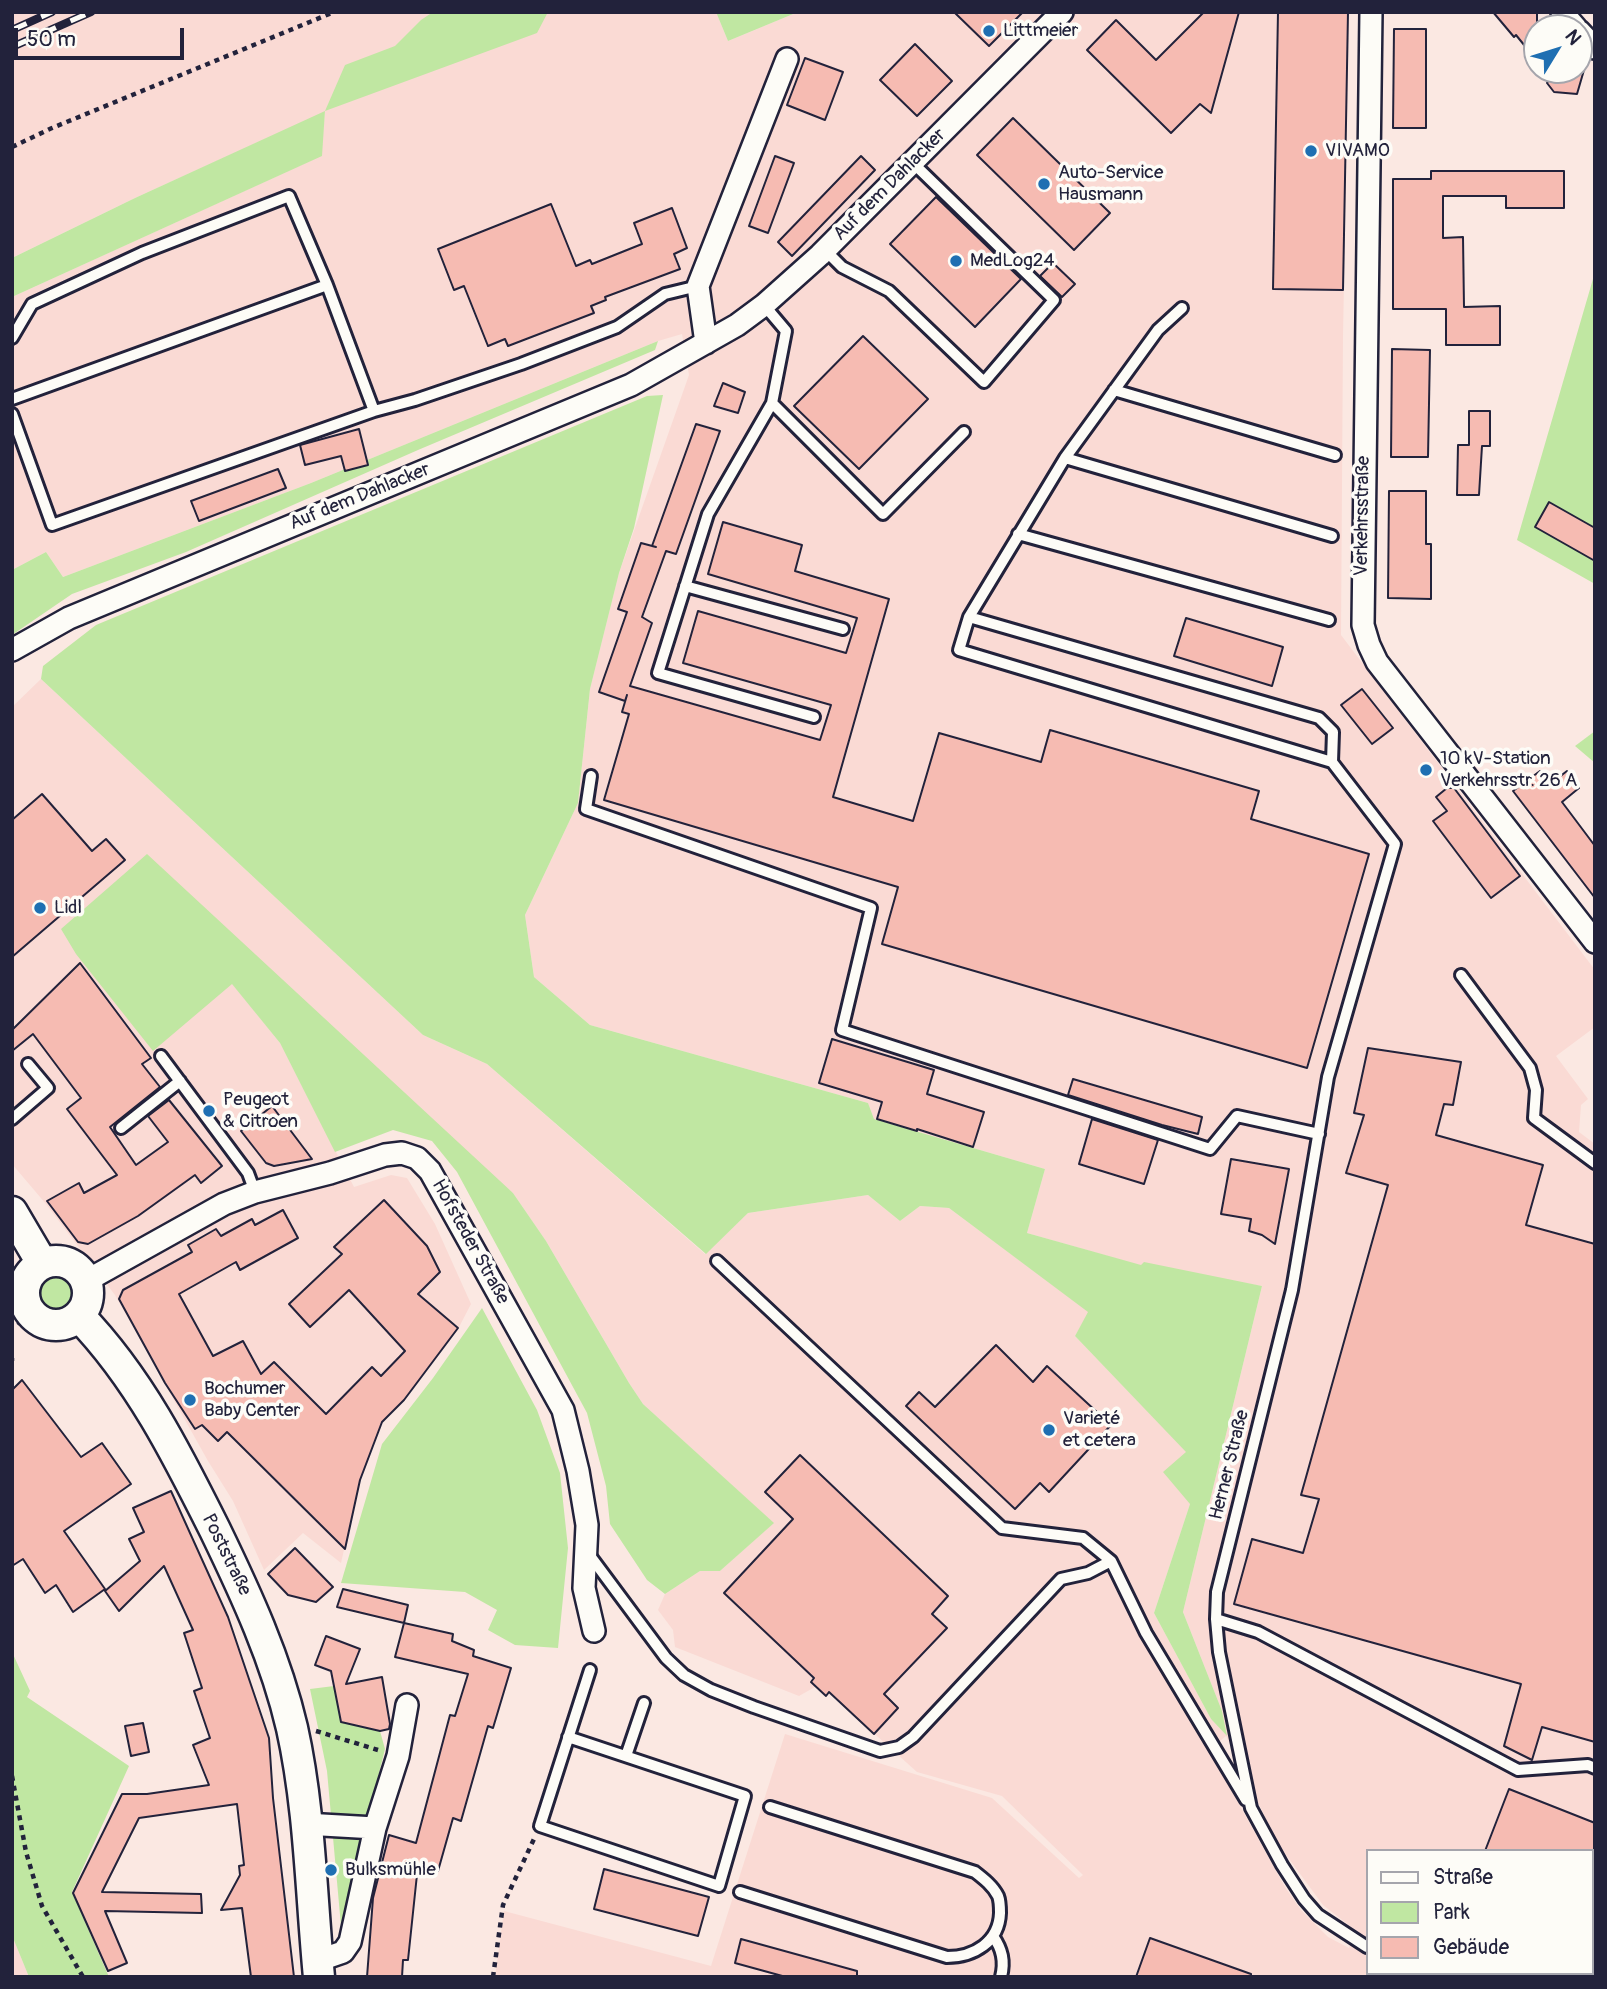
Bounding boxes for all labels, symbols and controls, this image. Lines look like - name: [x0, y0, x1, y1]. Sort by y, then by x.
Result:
- scale bar: [18, 14, 187, 58]
- north arrow: [1523, 14, 1593, 84]
- place label: Littmeier: [1003, 20, 1078, 42]
- marker: Littmeier: [981, 23, 997, 39]
- text: N: [1560, 25, 1586, 50]
- text: 50 m: [27, 26, 76, 53]
- street label: Auf dem Dahlacker: [829, 124, 951, 246]
- place label: VIVAMO: [1325, 140, 1390, 162]
- marker: VIVAMO: [1303, 143, 1319, 159]
- place label: Auto-Service Hausmann: [1058, 162, 1163, 206]
- marker: Auto-Service Hausmann: [1036, 176, 1052, 192]
- place label: MedLog24: [970, 250, 1054, 272]
- marker: MedLog24: [948, 253, 964, 269]
- street label: Verkehrsstraße: [1351, 456, 1375, 576]
- street label: Auf dem Dahlacker: [286, 458, 434, 536]
- place label: 10 kV-Station Verkehrsstr. 26 A: [1440, 748, 1577, 792]
- marker: 10 kV-Station Verkehrsstr. 26 A: [1418, 762, 1434, 778]
- place label: Lidl: [54, 897, 82, 919]
- marker: Lidl: [32, 900, 48, 916]
- place label: Peugeot & Citroen: [223, 1089, 298, 1133]
- marker: Peugeot & Citroen: [201, 1103, 217, 1119]
- street label: Hofsteder Straße: [426, 1176, 514, 1308]
- place label: Bochumer Baby Center: [204, 1378, 300, 1422]
- marker: Bochumer Baby Center: [182, 1392, 198, 1408]
- place label: Varieté et cetera: [1063, 1408, 1136, 1452]
- street label: Herner Straße: [1205, 1408, 1255, 1522]
- marker: Varieté et cetera: [1041, 1422, 1057, 1438]
- street label: Poststraße: [196, 1510, 256, 1600]
- legend: [1366, 1849, 1593, 1975]
- place label: Bulksmühle: [345, 1859, 436, 1881]
- marker: Bulksmühle: [323, 1862, 339, 1878]
- text: Straße: [1433, 1864, 1493, 1891]
- text: Park: [1433, 1899, 1470, 1926]
- text: Gebäude: [1433, 1934, 1509, 1961]

